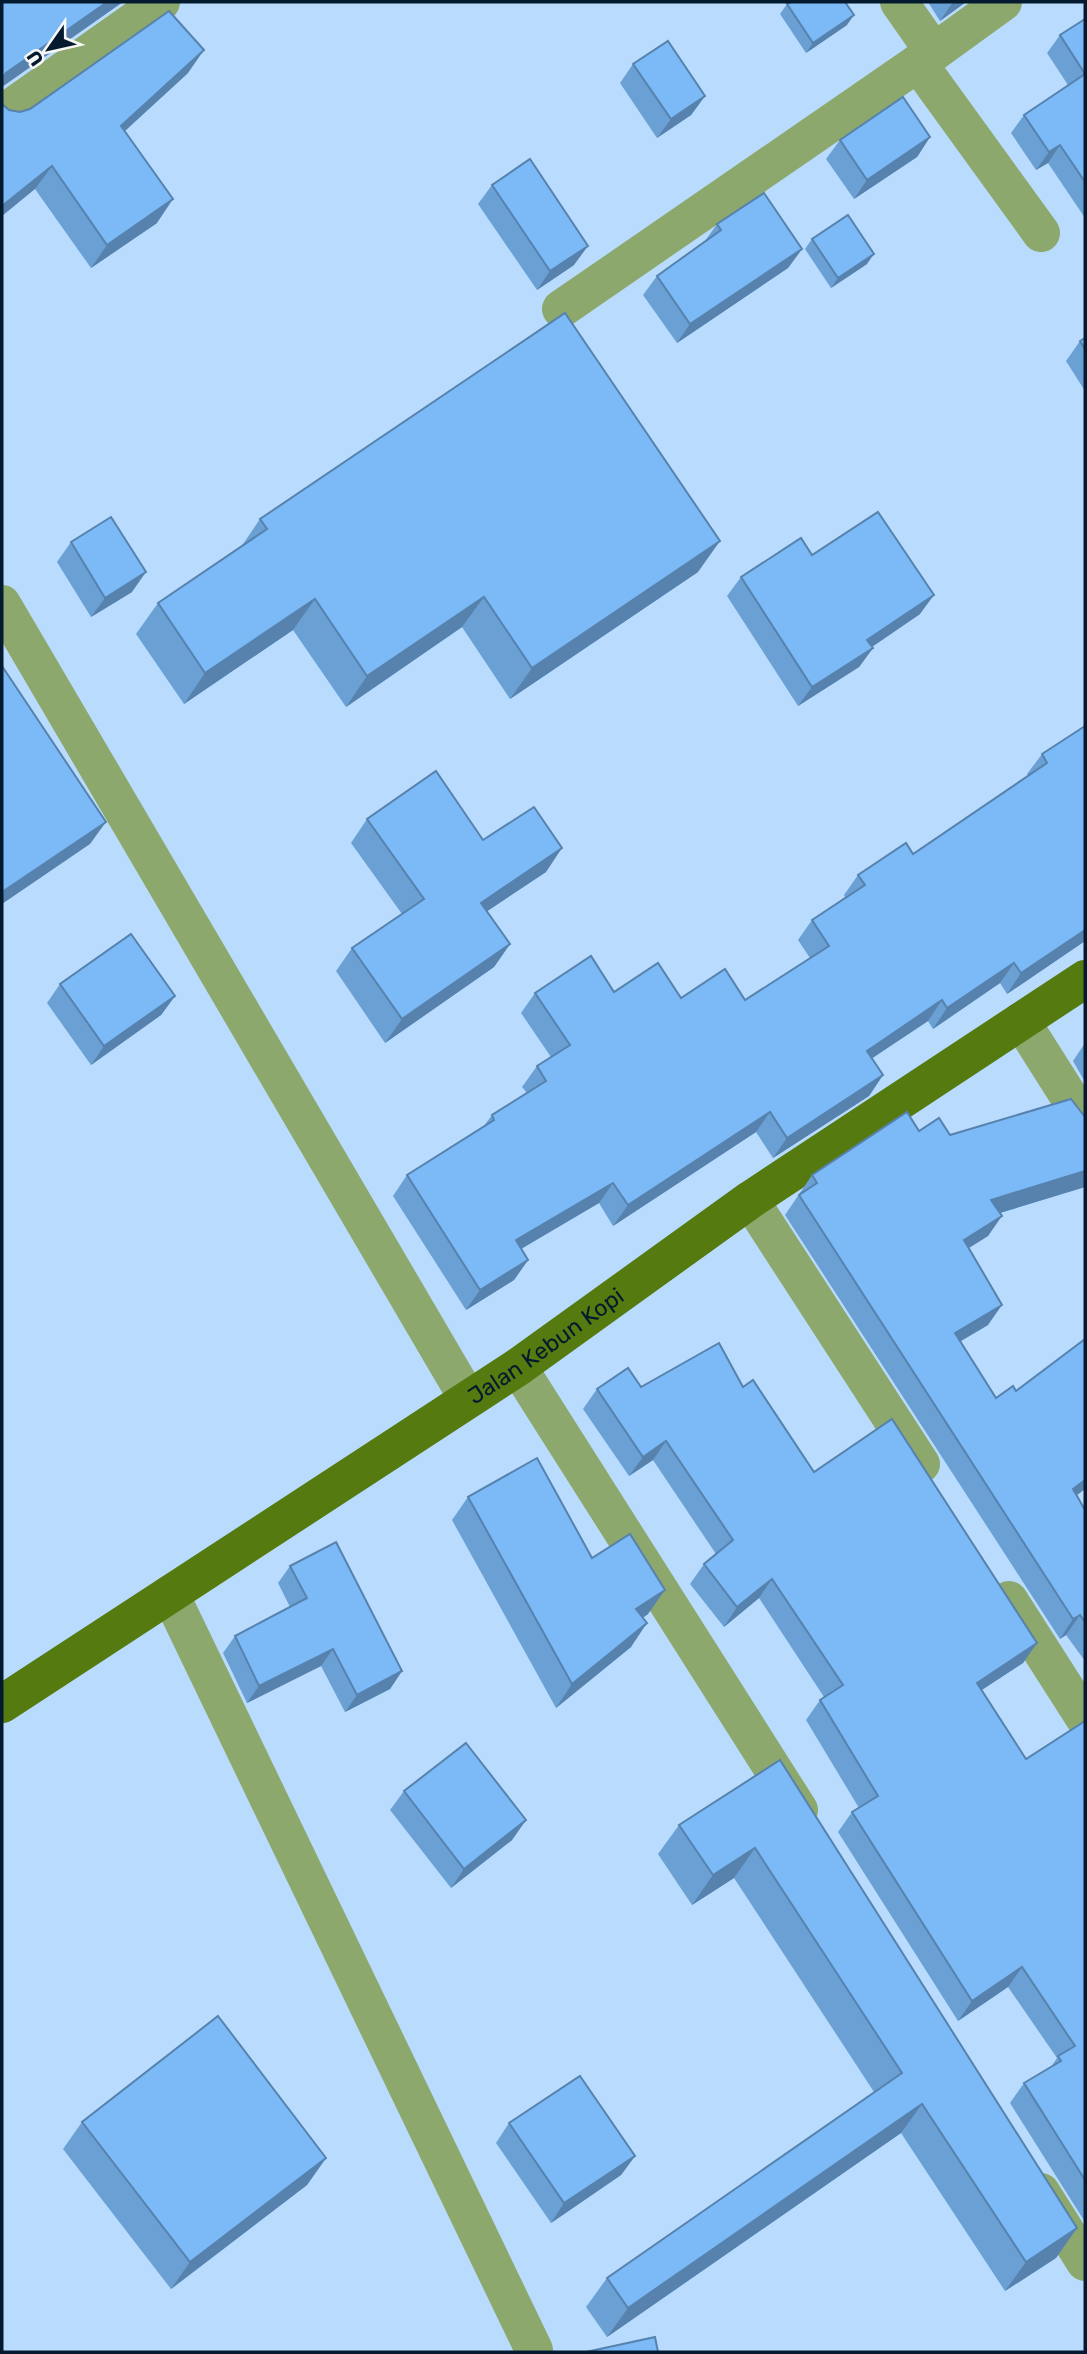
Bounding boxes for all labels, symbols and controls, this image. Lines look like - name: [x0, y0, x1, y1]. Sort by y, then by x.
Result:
- north arrow: [14, 14, 84, 84]
- text: U: [22, 46, 49, 70]
- street label: Jalan Kebun Kopi: [462, 1282, 629, 1410]

